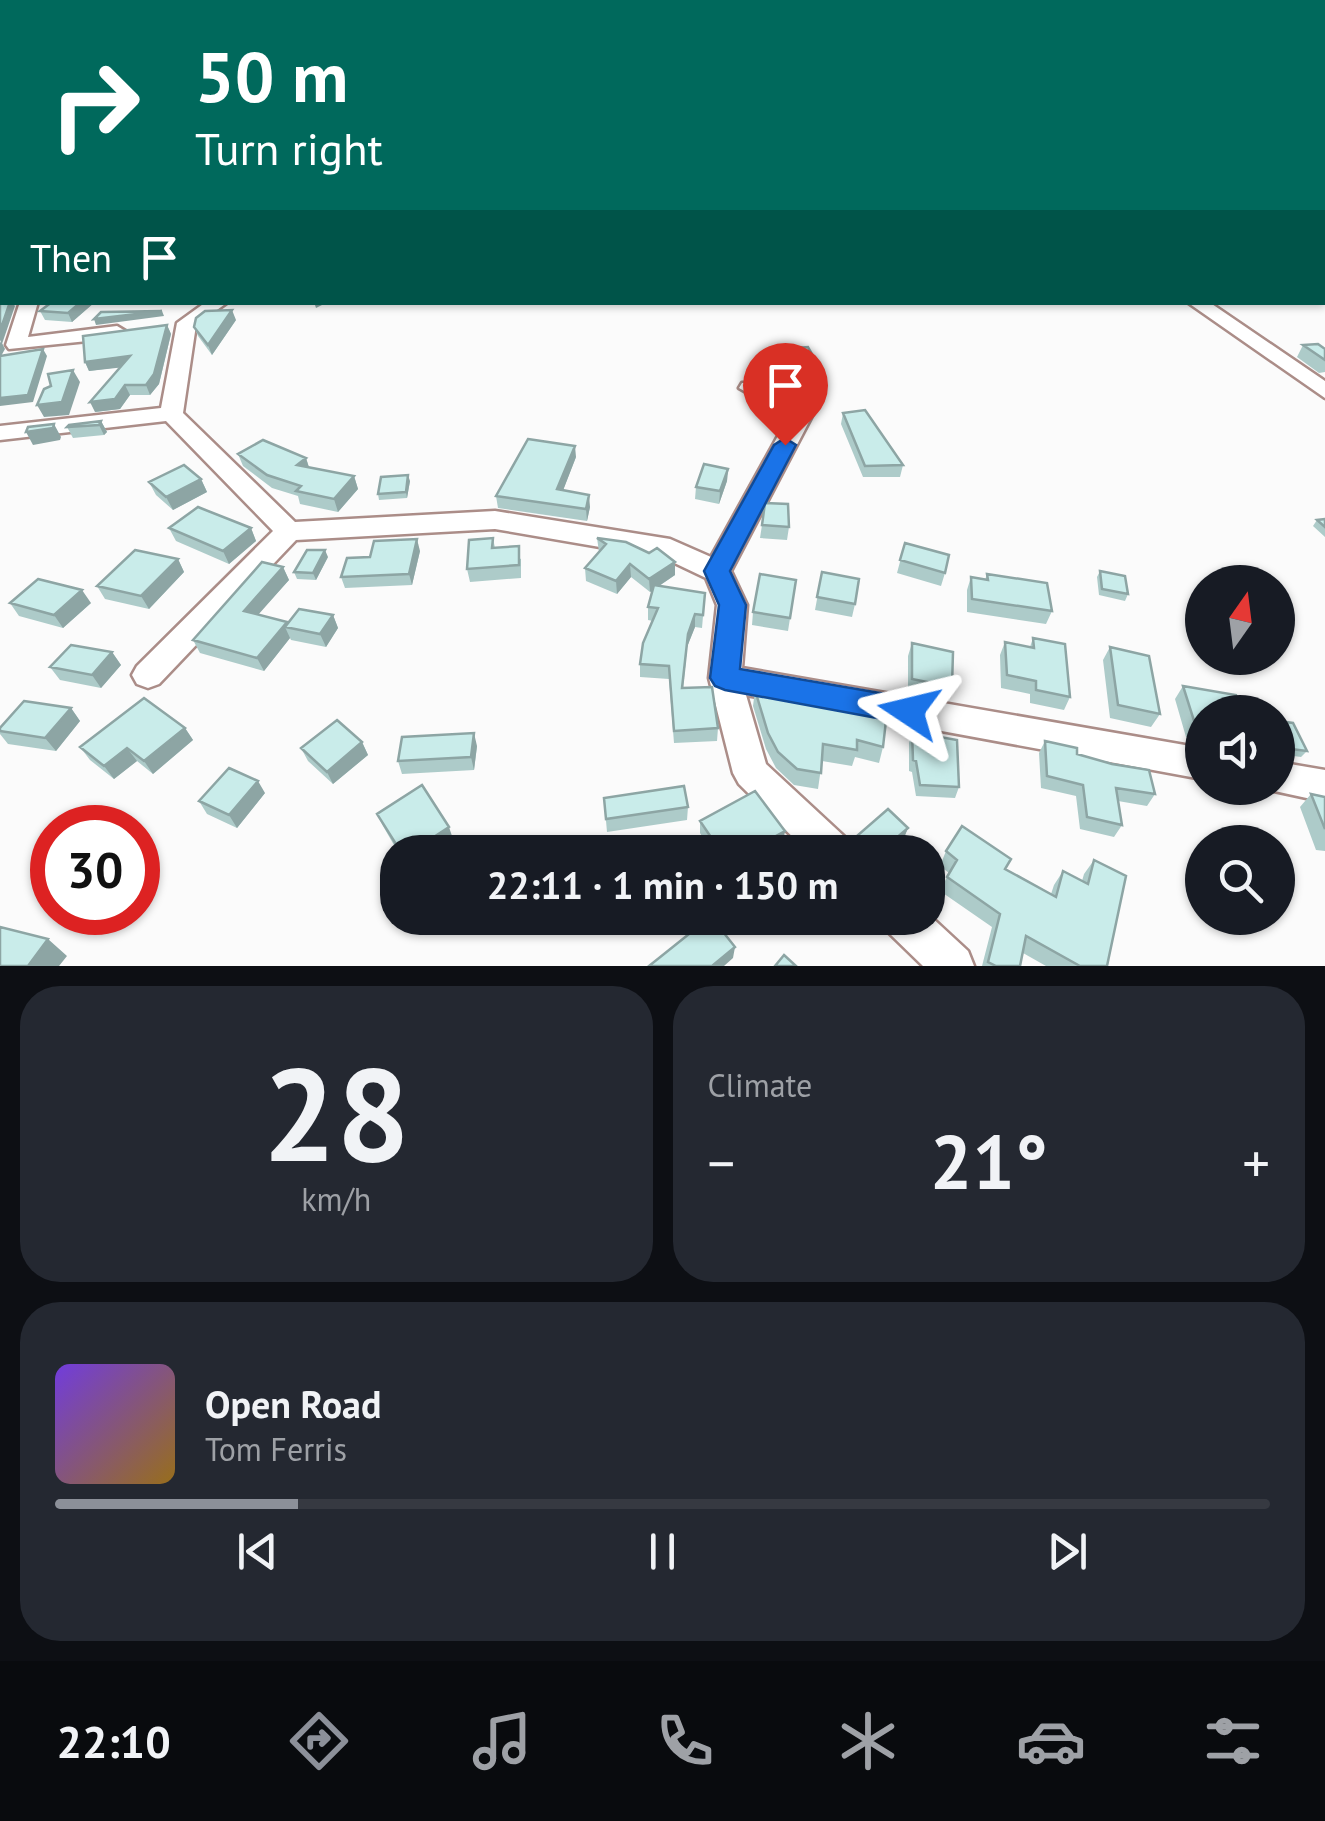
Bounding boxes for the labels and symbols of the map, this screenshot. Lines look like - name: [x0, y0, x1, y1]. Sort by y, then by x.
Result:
- pin: [743, 343, 828, 446]
- north arrow: [1185, 565, 1295, 675]
- position arrow: [857, 659, 961, 763]
- speed limit sign: 30: [30, 805, 160, 935]

